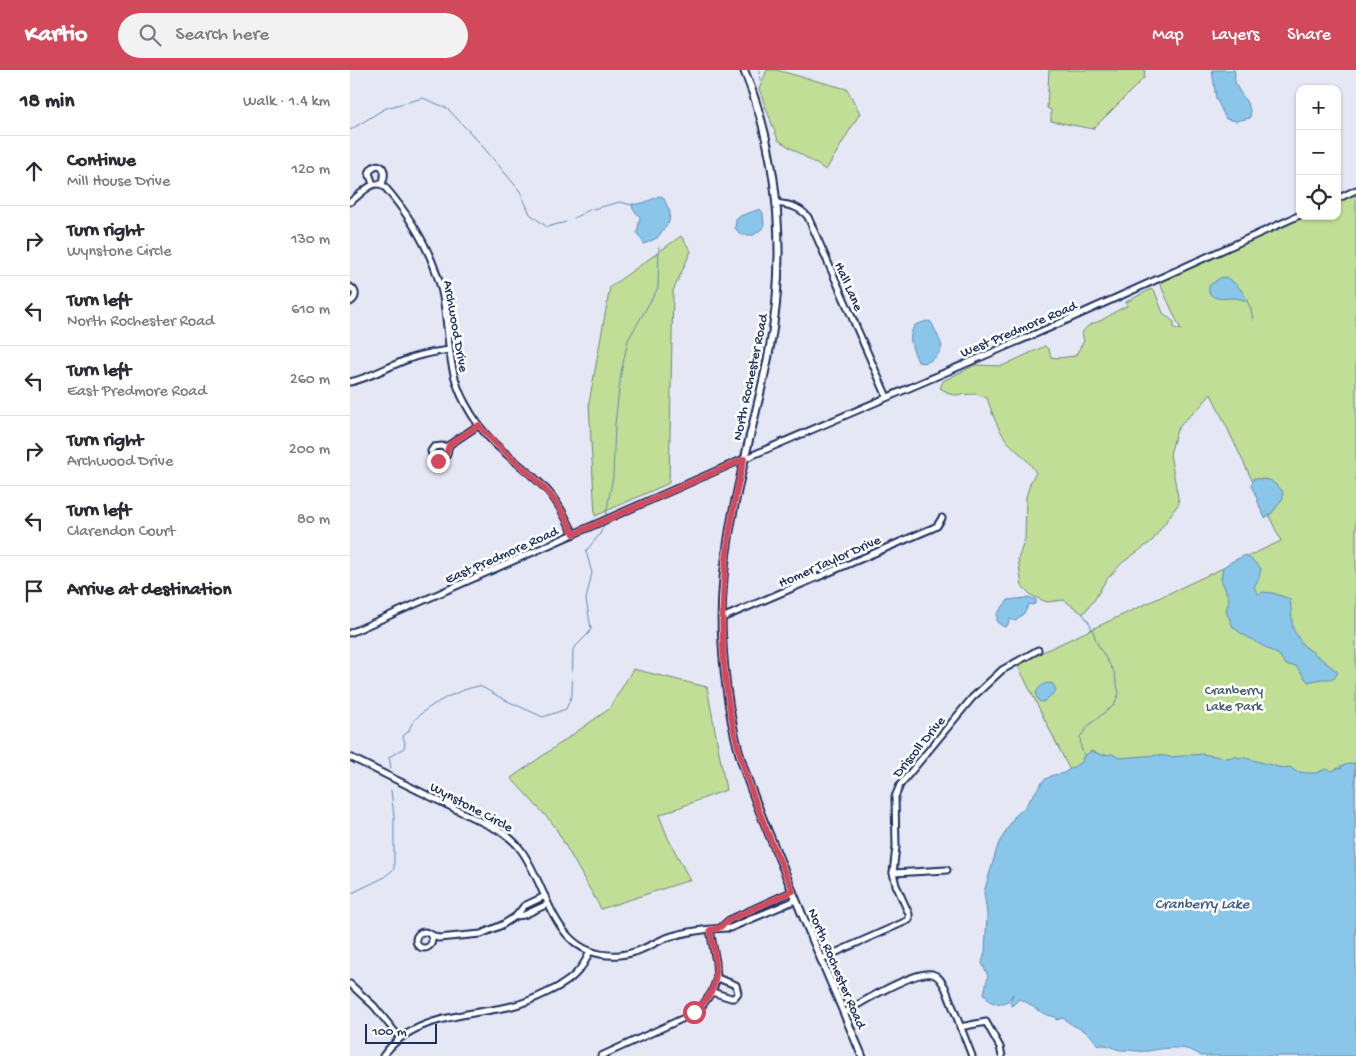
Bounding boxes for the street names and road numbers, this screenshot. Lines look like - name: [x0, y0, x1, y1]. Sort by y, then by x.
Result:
- street label: Hall Lane: [829, 260, 866, 315]
- street label: Archwood Drive: [438, 279, 471, 374]
- street label: West Predmore Road: [958, 297, 1081, 362]
- street label: North Rochester Road: [730, 311, 774, 442]
- street label: East Predmore Road: [443, 523, 563, 589]
- street label: Homer Taylor Drive: [776, 532, 884, 592]
- street label: Driscoll Drive: [889, 713, 950, 783]
- street label: Wynstone Circle: [426, 779, 516, 838]
- street label: North Rochester Road: [803, 906, 869, 1033]

